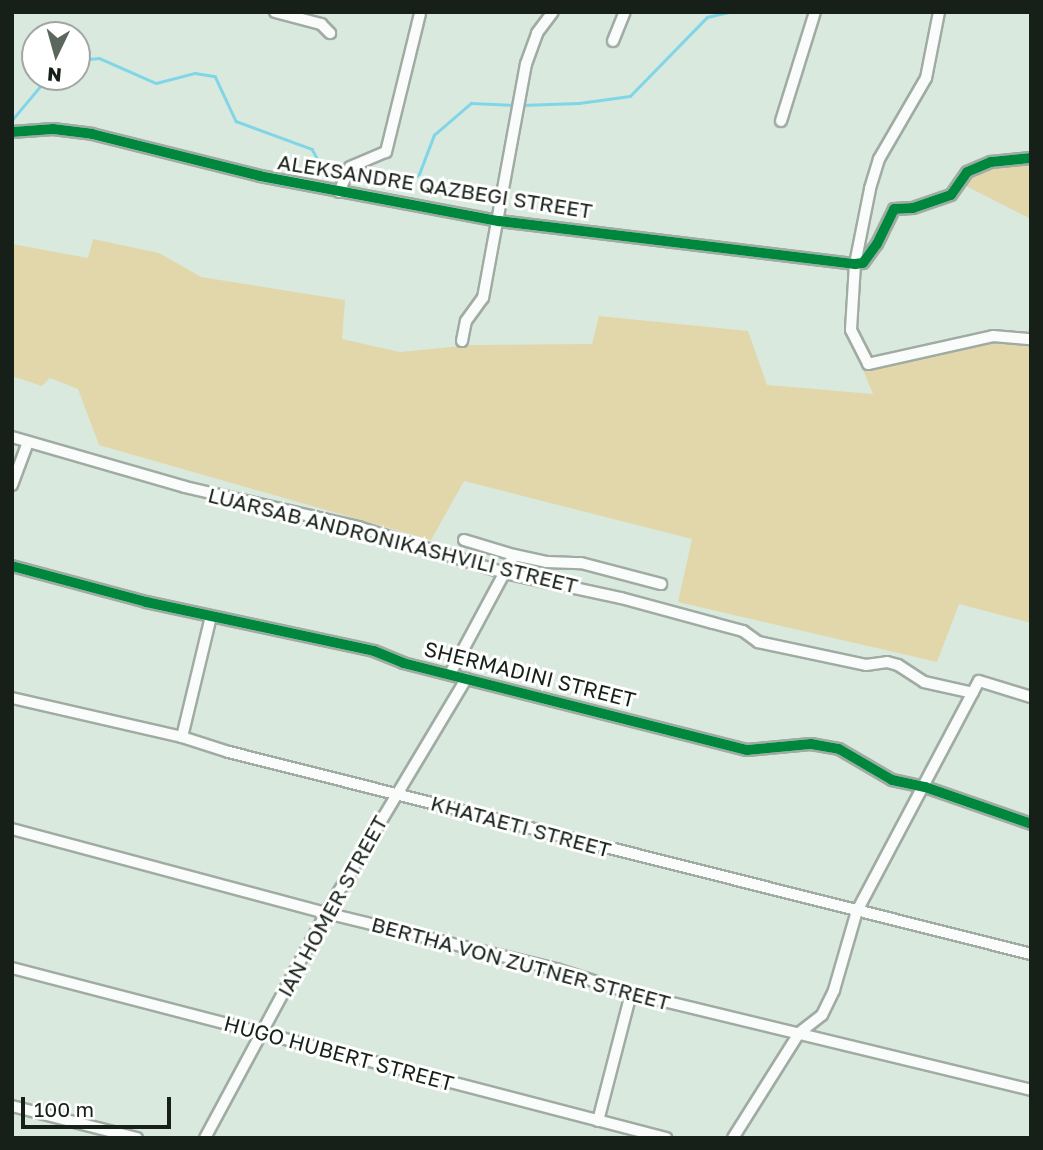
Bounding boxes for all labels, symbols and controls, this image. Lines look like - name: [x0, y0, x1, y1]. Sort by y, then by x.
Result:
- north arrow: [21, 21, 91, 91]
- text: N: [46, 63, 63, 88]
- street label: ALEKSANDRE QAZBEGI STREET: [276, 149, 594, 223]
- street label: LUARSAB ANDRONIKASHVILI STREET: [206, 482, 580, 598]
- street label: SHERMADINI STREET: [422, 636, 638, 712]
- street label: KHATAETI STREET: [428, 790, 614, 862]
- street label: IAN HOMER STREET: [272, 811, 392, 1001]
- street label: BERTHA VON ZUTNER STREET: [369, 911, 673, 1015]
- street label: HUGO HUBERT STREET: [221, 1010, 457, 1096]
- scale bar: [24, 1084, 175, 1128]
- text: 100 m: [34, 1096, 94, 1122]

